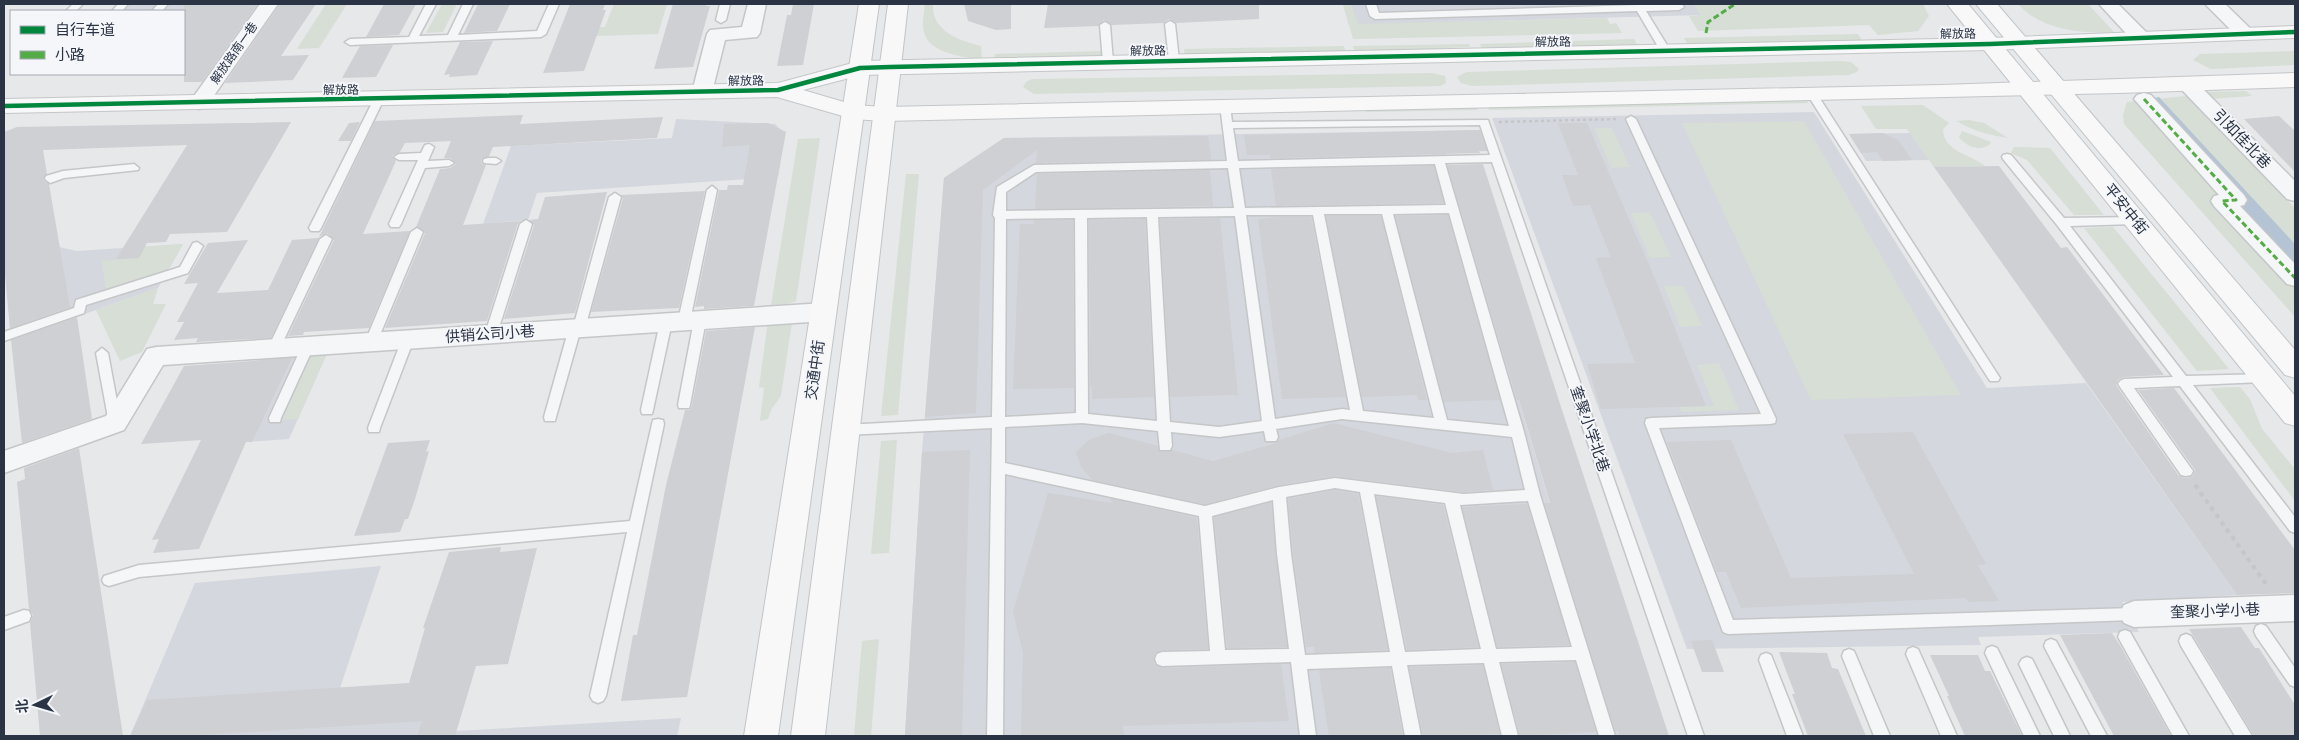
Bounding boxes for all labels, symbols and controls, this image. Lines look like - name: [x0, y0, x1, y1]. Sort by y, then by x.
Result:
- legend: [10, 10, 185, 75]
- street label: 解放路南一巷: [207, 19, 260, 87]
- text: 自行车道: [55, 20, 115, 39]
- street label: 解放路: [1940, 26, 1976, 41]
- street label: 解放路: [1535, 34, 1571, 49]
- street label: 解放路: [1130, 43, 1166, 58]
- text: 小路: [55, 45, 85, 64]
- street label: 解放路: [728, 73, 764, 88]
- street label: 解放路: [323, 82, 359, 97]
- street label: 引如佳北巷: [2209, 105, 2275, 172]
- street label: 平安中街: [2100, 179, 2153, 238]
- street label: 供销公司小巷: [444, 321, 536, 346]
- street label: 交通中街: [801, 339, 828, 401]
- street label: 奎聚小学北巷: [1567, 383, 1614, 474]
- street label: 奎聚小学小巷: [2170, 599, 2260, 622]
- north arrow: [10, 680, 60, 730]
- text: 北: [12, 698, 32, 714]

